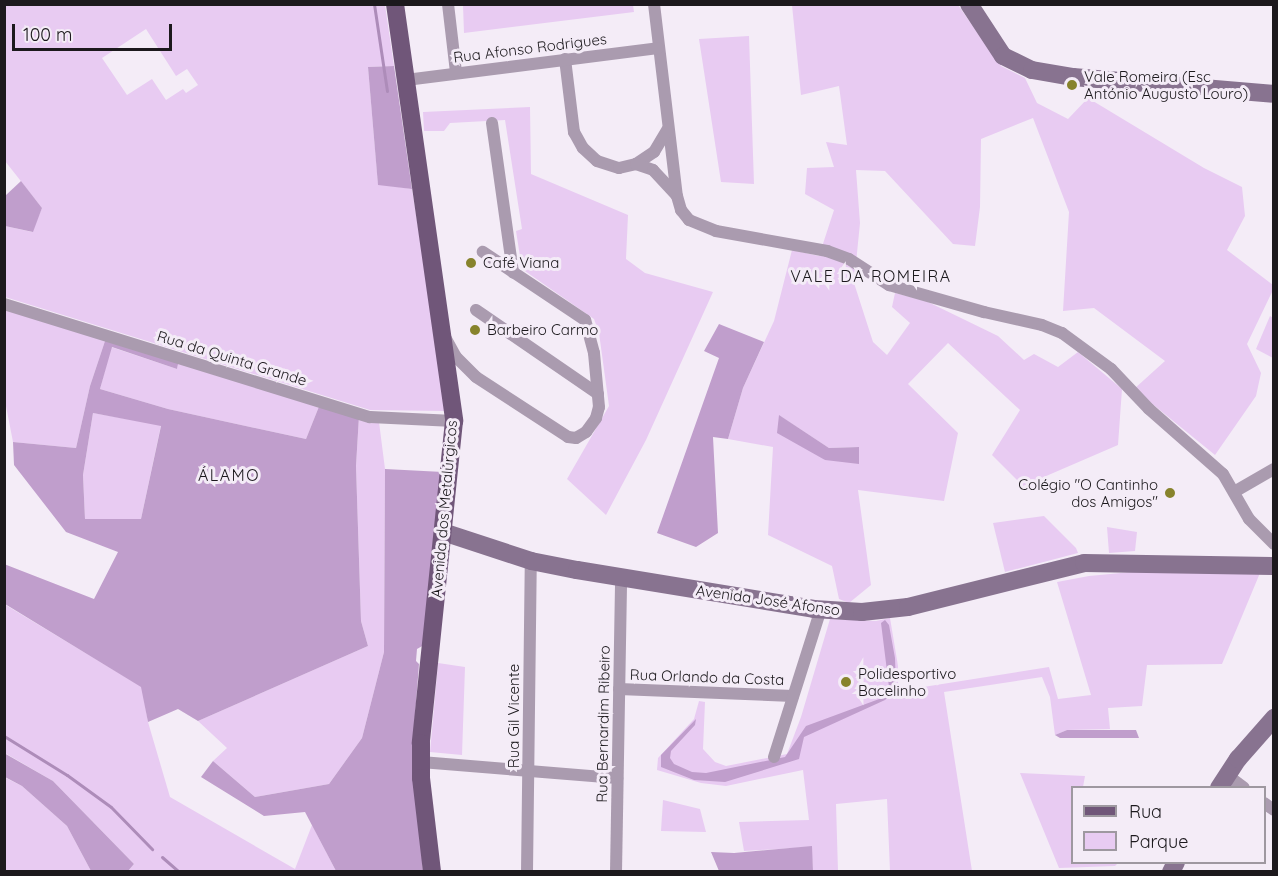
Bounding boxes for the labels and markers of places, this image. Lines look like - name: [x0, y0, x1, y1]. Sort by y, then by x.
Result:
- place label: Vale Romeira (Esc António Augusto Louro): [1084, 67, 1248, 102]
- marker: Vale Romeira (Esc António Augusto Louro): [1065, 78, 1079, 92]
- place label: Café Viana: [483, 254, 559, 272]
- marker: Café Viana: [464, 256, 478, 270]
- place label: Barbeiro Carmo: [487, 321, 598, 339]
- marker: Barbeiro Carmo: [468, 323, 482, 337]
- place label: Colégio "O Cantinho dos Amigos": [1018, 475, 1158, 510]
- marker: Colégio "O Cantinho dos Amigos": [1163, 486, 1177, 500]
- place label: Polidesportivo Bacelinho: [858, 664, 956, 699]
- marker: Polidesportivo Bacelinho: [839, 675, 853, 689]

